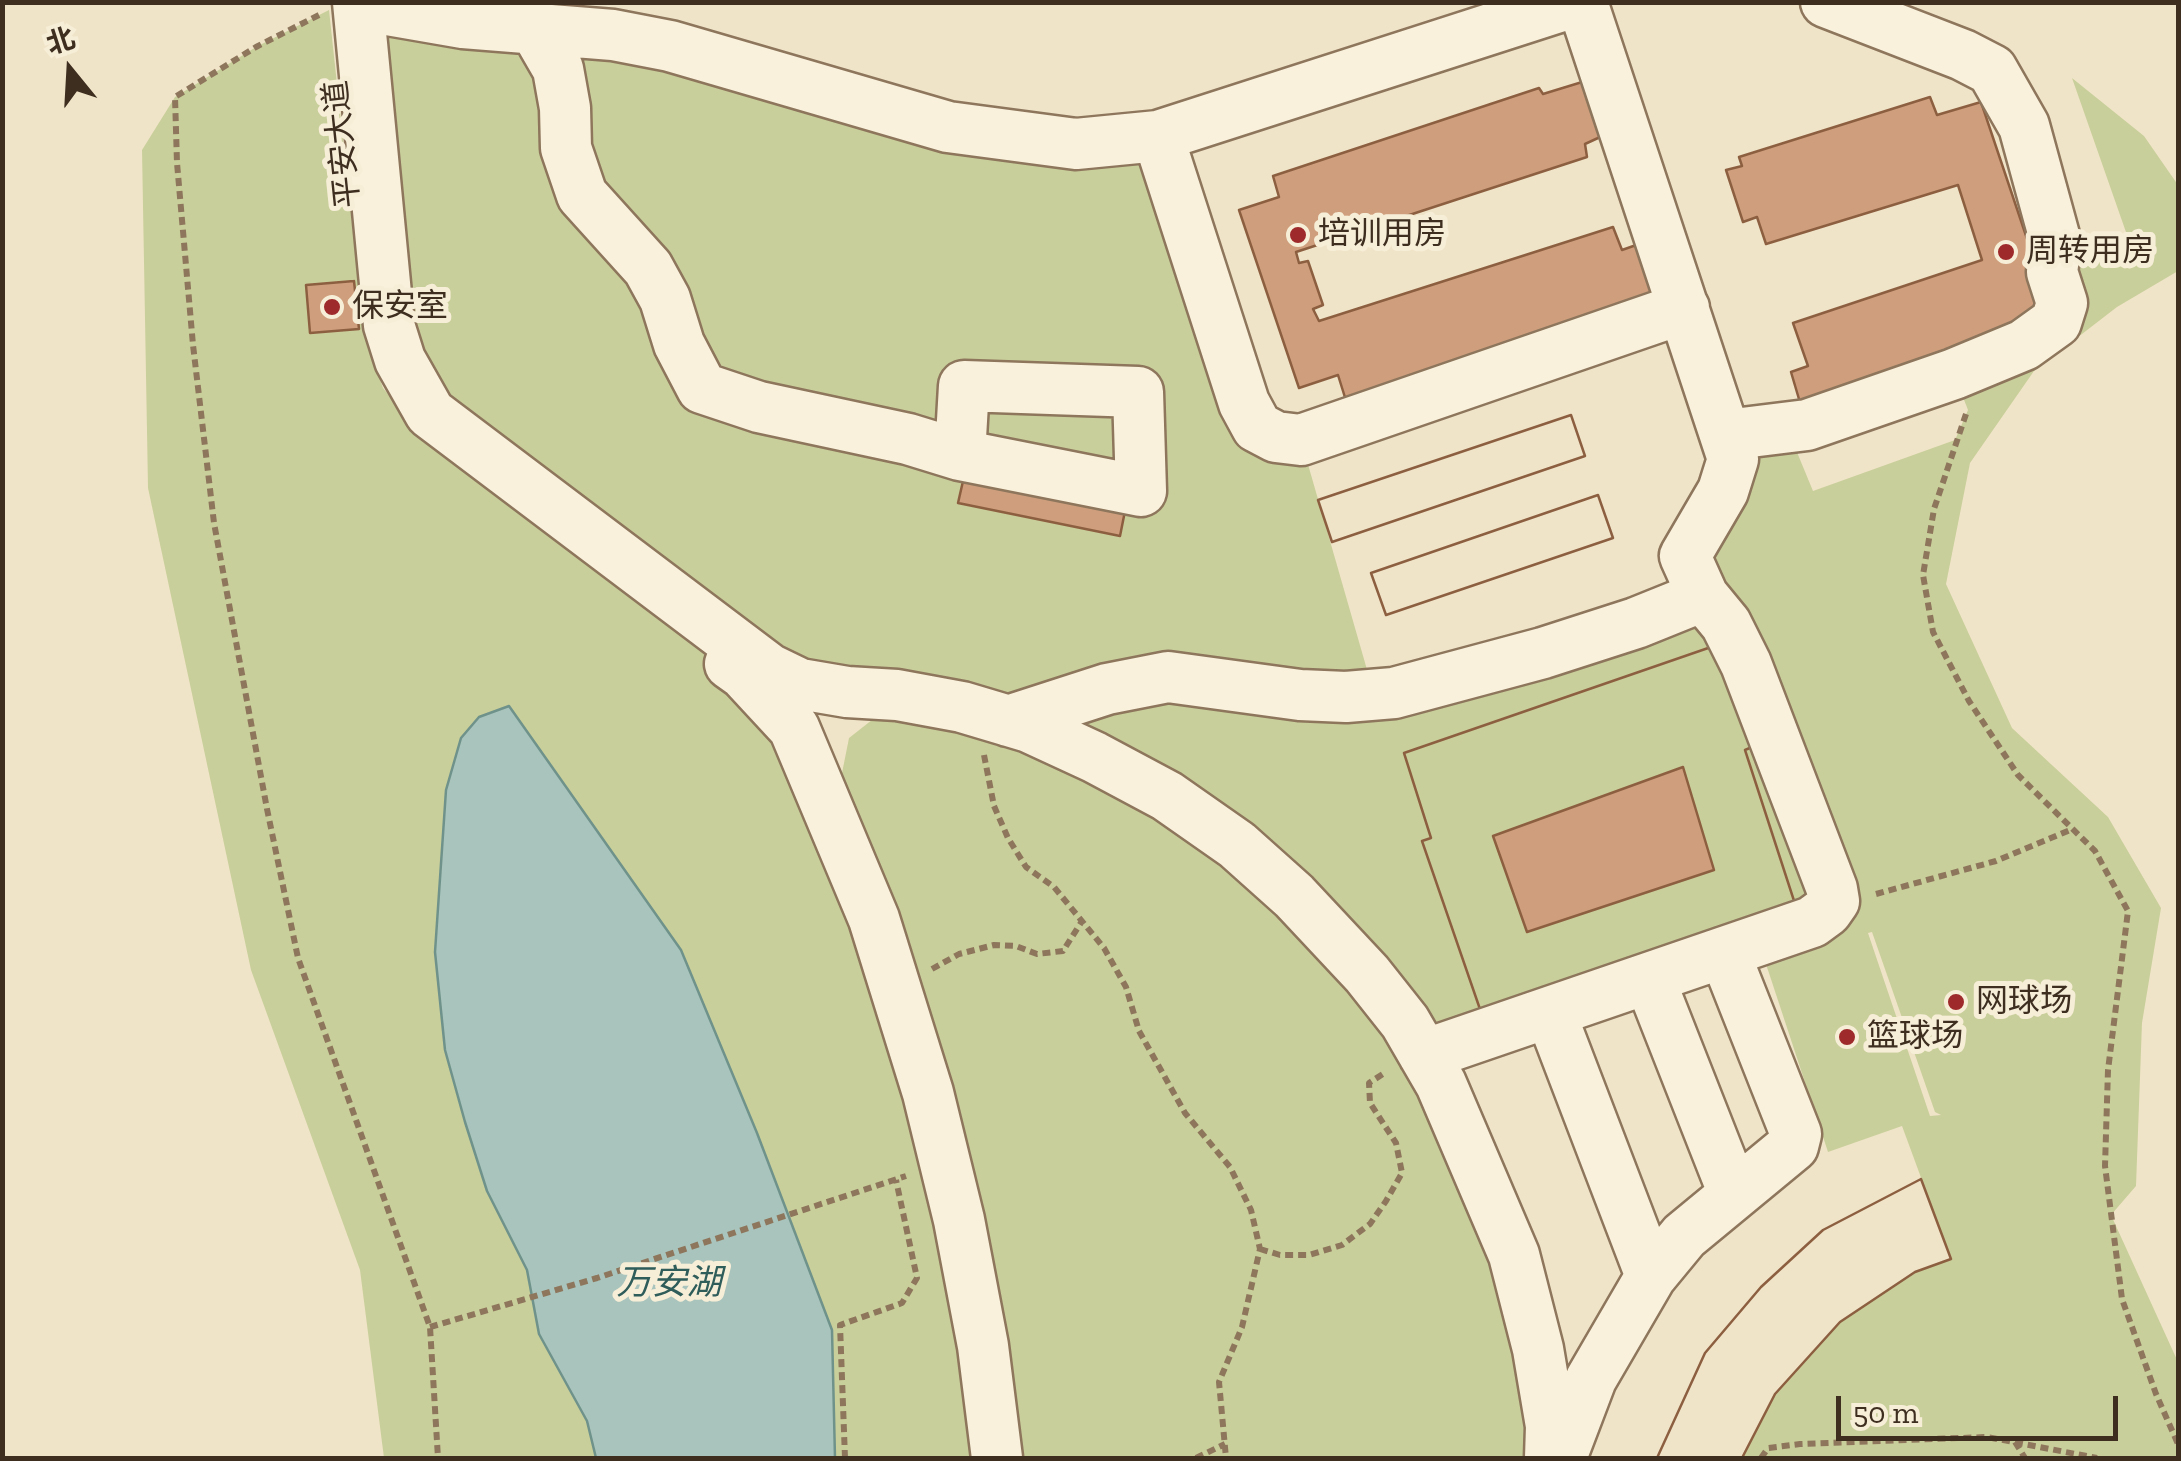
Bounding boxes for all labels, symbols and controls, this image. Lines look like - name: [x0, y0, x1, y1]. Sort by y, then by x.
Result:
- north arrow: [20, 20, 120, 120]
- text: 北: [42, 21, 79, 61]
- street label: 平安大道: [317, 78, 369, 210]
- place label: 培训用房: [1318, 216, 1446, 254]
- marker: 培训用房: [1287, 224, 1309, 246]
- place label: 周转用房: [2026, 233, 2154, 271]
- marker: 周转用房: [1995, 241, 2017, 263]
- place label: 保安室: [352, 288, 448, 326]
- marker: 保安室: [321, 296, 343, 318]
- place label: 网球场: [1976, 983, 2072, 1021]
- marker: 网球场: [1945, 991, 1967, 1013]
- place label: 篮球场: [1867, 1018, 1963, 1056]
- marker: 篮球场: [1836, 1026, 1858, 1048]
- water label: 万安湖: [617, 1263, 721, 1305]
- scale bar: [1841, 1376, 2124, 1438]
- text: 50 m: [1853, 1395, 1918, 1431]

